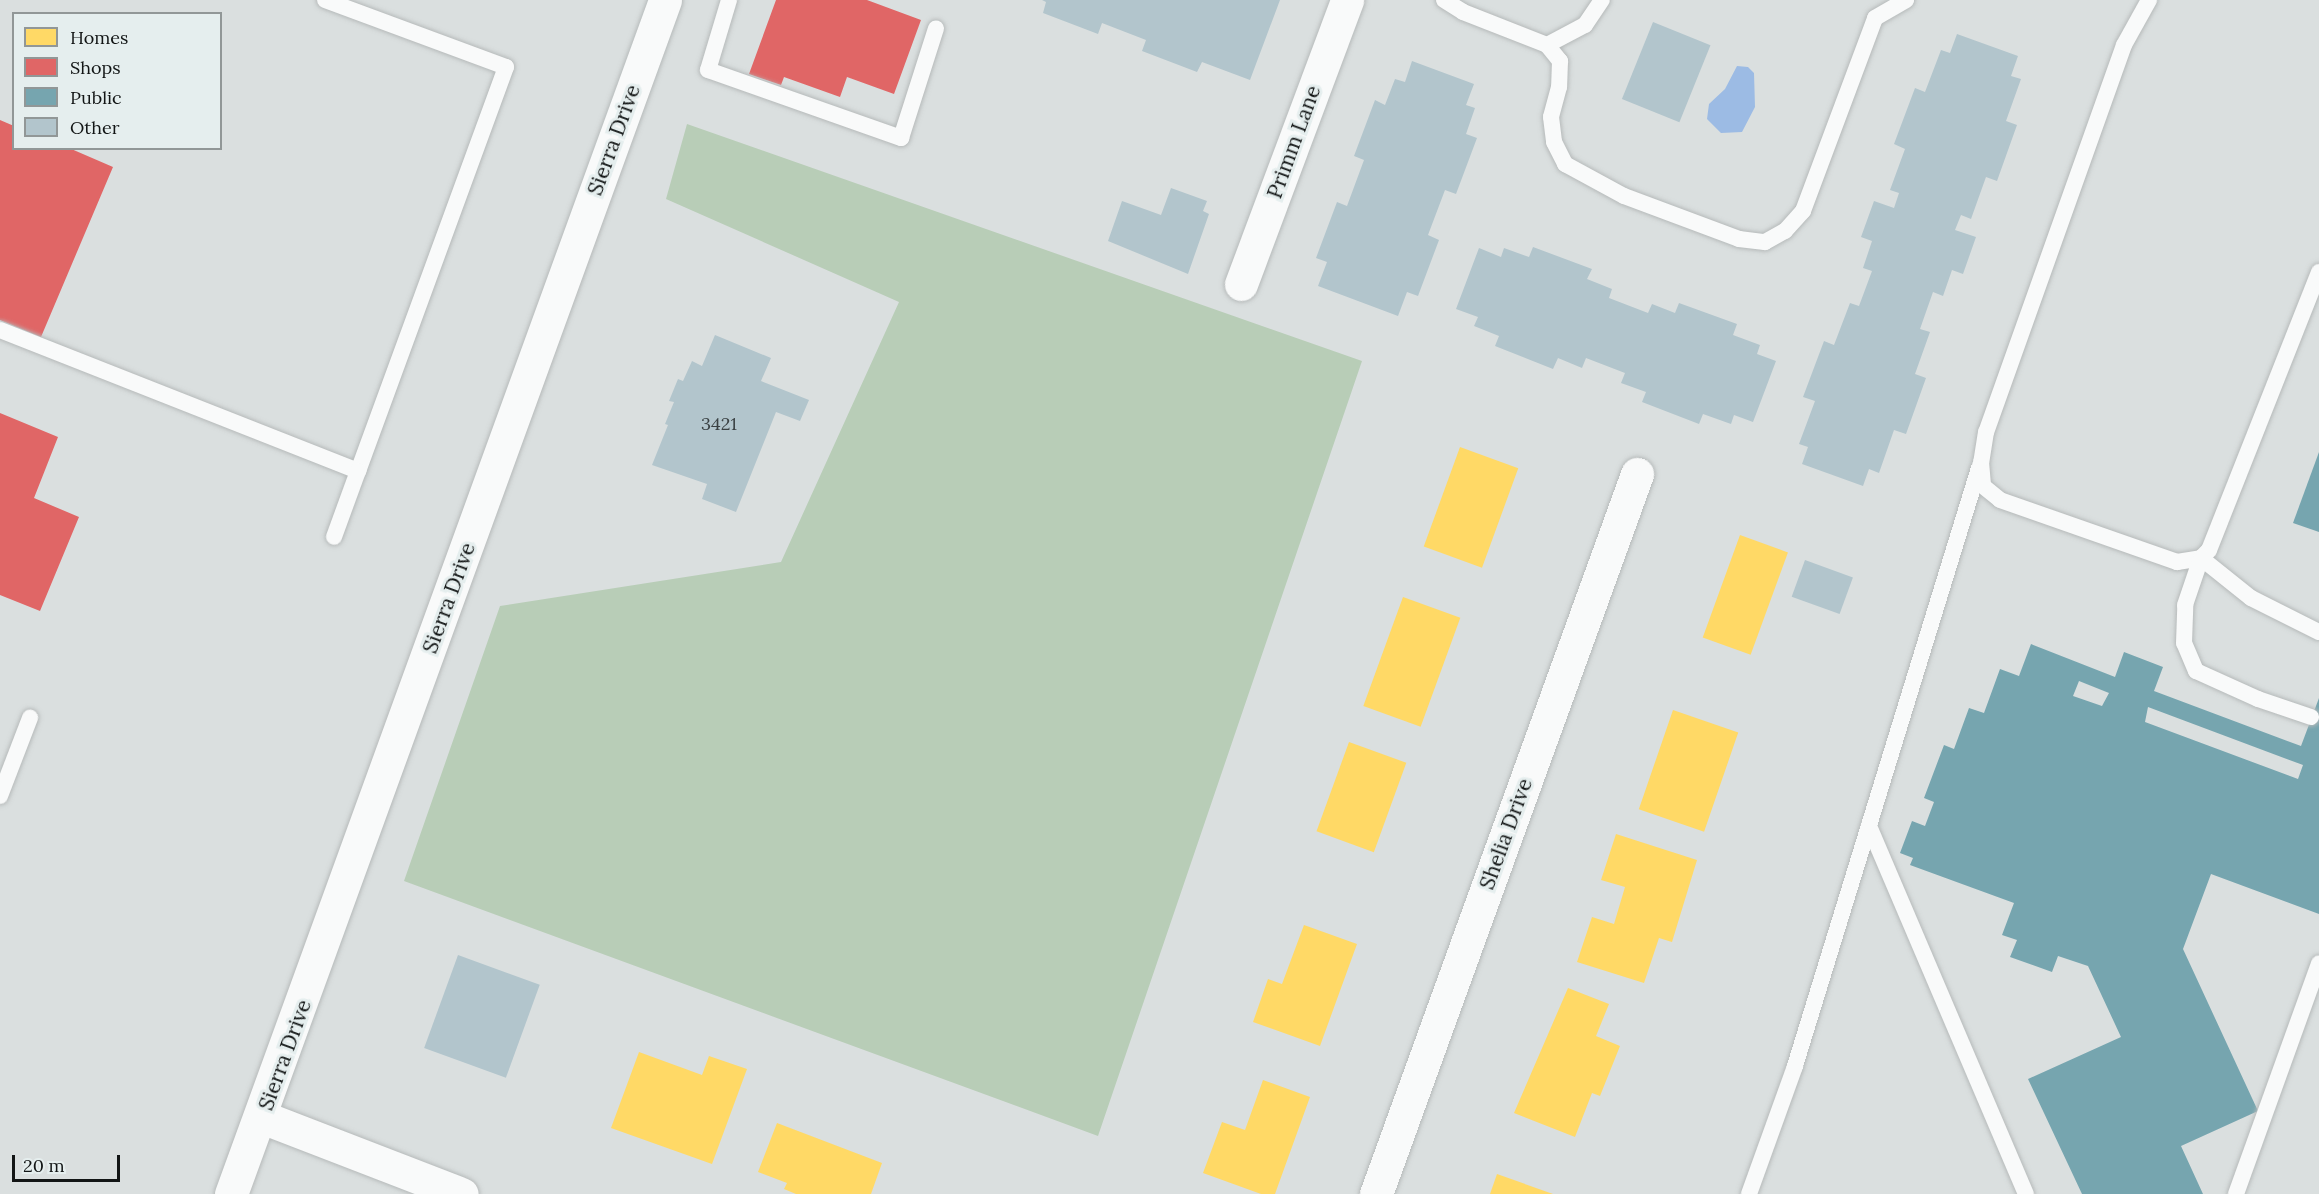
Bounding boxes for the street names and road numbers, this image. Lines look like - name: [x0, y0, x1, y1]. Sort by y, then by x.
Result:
- street label: Sierra Drive: [582, 81, 646, 199]
- street label: Primm Lane: [1262, 82, 1326, 202]
- street label: Sierra Drive: [417, 539, 481, 657]
- street label: Shelia Drive: [1474, 775, 1538, 893]
- street label: Sierra Drive: [253, 996, 317, 1114]

